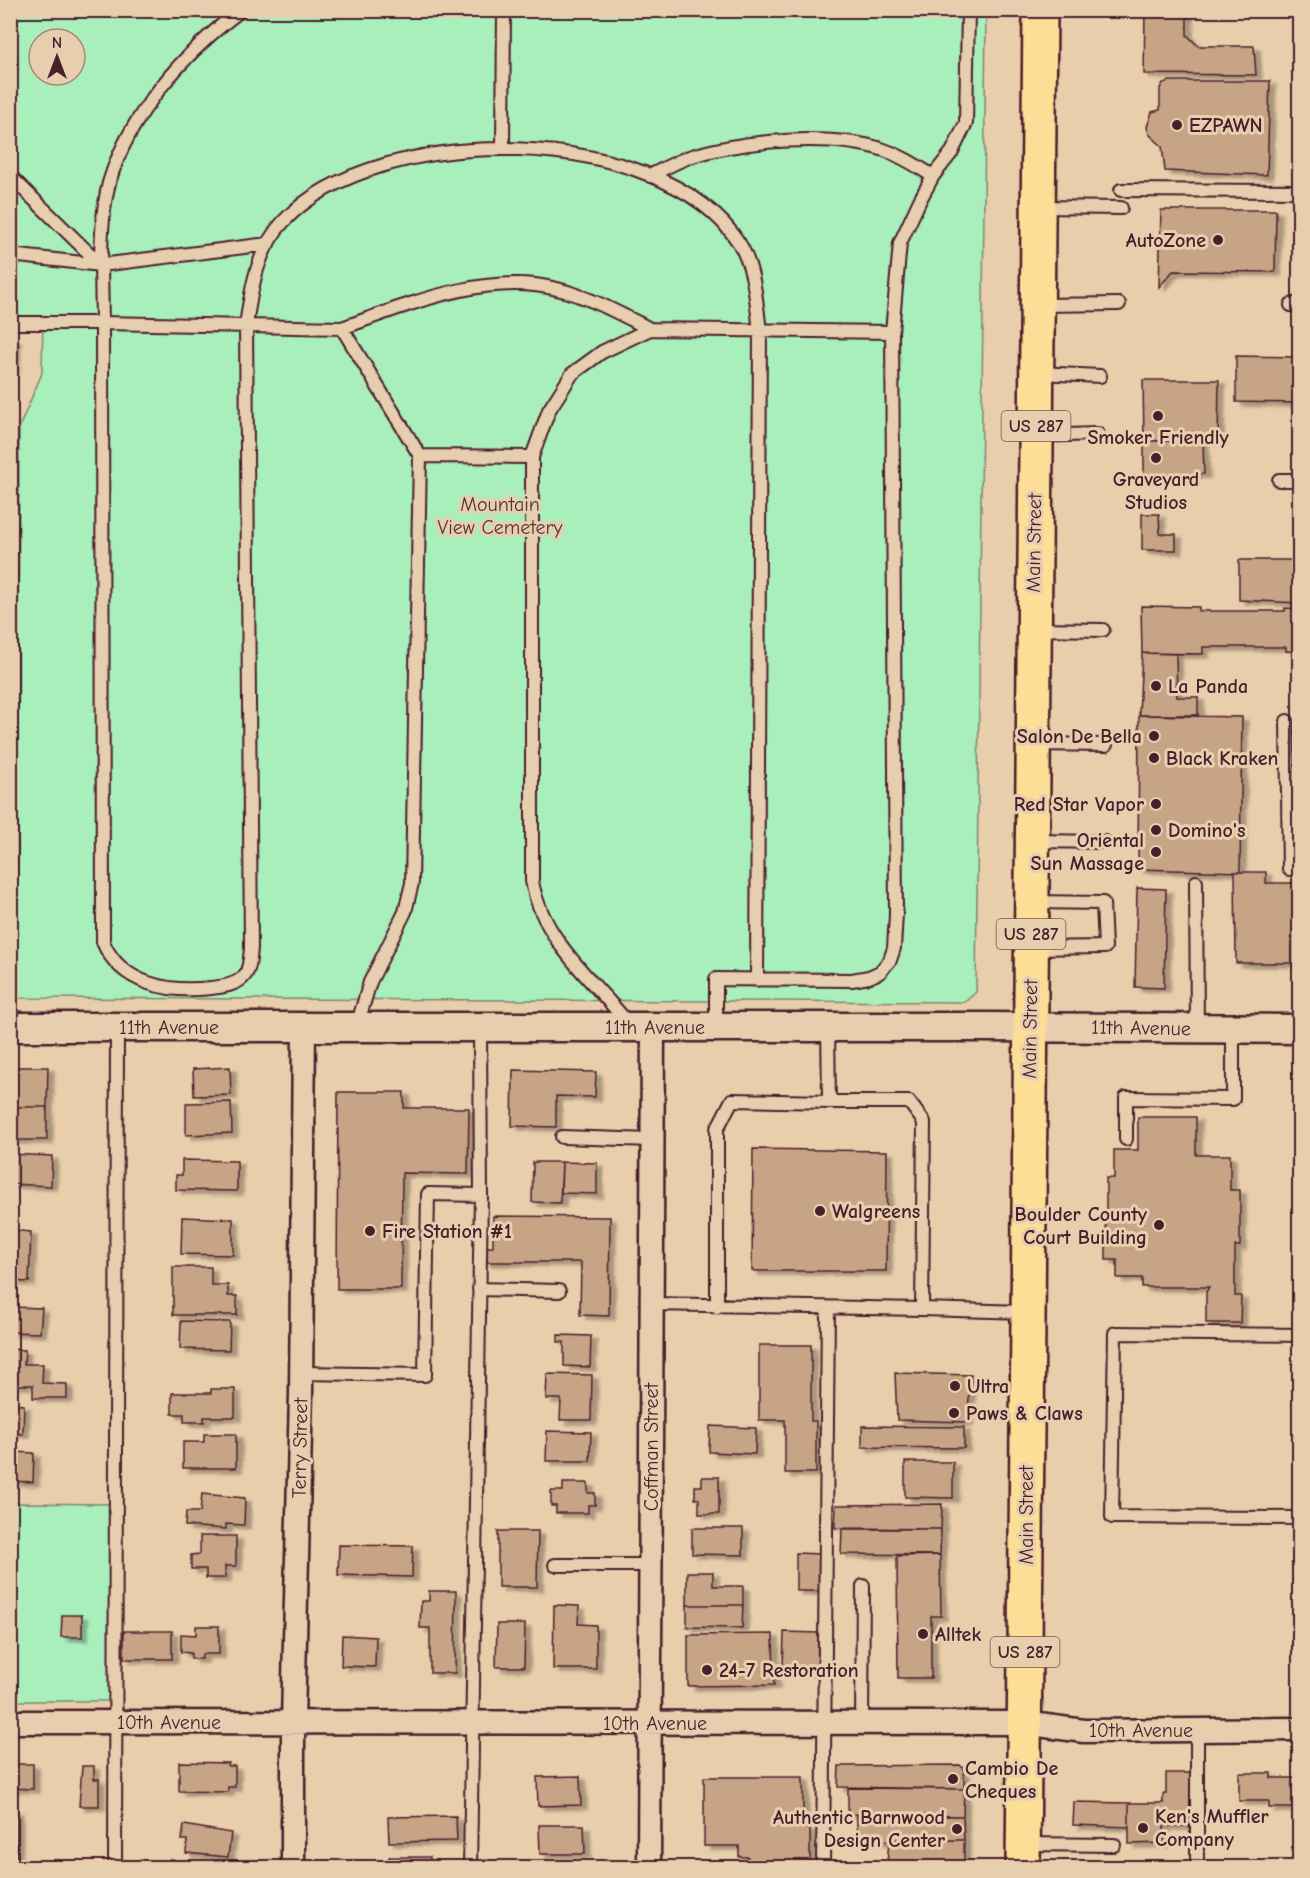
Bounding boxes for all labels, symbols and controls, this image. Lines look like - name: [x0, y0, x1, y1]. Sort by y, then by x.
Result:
- north arrow: [27, 27, 87, 87]
- text: N: [52, 34, 62, 52]
- place label: EZPAWN: [1189, 114, 1263, 137]
- marker: EZPAWN: [1170, 118, 1184, 132]
- place label: AutoZone: [1126, 229, 1206, 252]
- marker: AutoZone: [1211, 233, 1225, 247]
- marker: Smoker Friendly: [1151, 409, 1165, 423]
- road number: US 287: [1002, 411, 1070, 441]
- place label: Smoker Friendly: [1087, 426, 1229, 449]
- marker: Graveyard Studios: [1149, 451, 1163, 465]
- place label: Graveyard Studios: [1113, 468, 1199, 514]
- street label: Main Street: [1022, 492, 1046, 593]
- park label: Mountain View Cemetery: [438, 493, 562, 539]
- place label: La Panda: [1168, 675, 1248, 698]
- marker: La Panda: [1149, 679, 1163, 693]
- place label: Salon De Bella: [1017, 725, 1142, 748]
- marker: Salon De Bella: [1147, 729, 1161, 743]
- place label: Black Kraken: [1166, 747, 1278, 770]
- marker: Black Kraken: [1147, 751, 1161, 765]
- place label: Red Star Vapor: [1014, 793, 1144, 816]
- marker: Red Star Vapor: [1149, 797, 1163, 811]
- place label: Domino's: [1168, 819, 1245, 842]
- marker: Domino's: [1149, 823, 1163, 837]
- place label: Oriental Sun Massage: [1031, 829, 1144, 875]
- marker: Oriental Sun Massage: [1149, 845, 1163, 859]
- road number: US 287: [996, 919, 1066, 949]
- street label: Main Street: [1018, 978, 1042, 1079]
- street label: 11th Avenue: [119, 1016, 219, 1039]
- street label: 11th Avenue: [605, 1016, 705, 1039]
- street label: 11th Avenue: [1091, 1016, 1191, 1040]
- place label: Walgreens: [832, 1200, 920, 1223]
- place label: Boulder County Court Building: [1015, 1203, 1148, 1249]
- marker: Walgreens: [813, 1204, 827, 1218]
- marker: Boulder County Court Building: [1152, 1218, 1166, 1232]
- place label: Fire Station #1: [382, 1220, 512, 1243]
- marker: Fire Station #1: [363, 1224, 377, 1238]
- place label: Ultra: [967, 1375, 1009, 1398]
- marker: Ultra: [948, 1379, 962, 1393]
- street label: Coffman Street: [640, 1381, 663, 1511]
- street label: Terry Street: [288, 1396, 312, 1498]
- place label: Paws & Claws: [966, 1402, 1083, 1425]
- marker: Paws & Claws: [947, 1406, 961, 1420]
- street label: Main Street: [1015, 1464, 1038, 1565]
- place label: Alltek: [935, 1623, 981, 1646]
- marker: Alltek: [916, 1627, 930, 1641]
- road number: US 287: [990, 1637, 1060, 1667]
- place label: 24-7 Restoration: [719, 1659, 859, 1682]
- marker: 24-7 Restoration: [700, 1663, 714, 1677]
- street label: 10th Avenue: [117, 1711, 221, 1734]
- street label: 10th Avenue: [603, 1712, 707, 1735]
- street label: 10th Avenue: [1089, 1719, 1193, 1742]
- place label: Cambio De Cheques: [965, 1757, 1058, 1803]
- marker: Cambio De Cheques: [946, 1772, 960, 1786]
- place label: Ken's Muffler Company: [1155, 1805, 1269, 1851]
- place label: Authentic Barnwood Design Center: [773, 1806, 945, 1852]
- marker: Ken's Muffler Company: [1136, 1821, 1150, 1835]
- marker: Authentic Barnwood Design Center: [950, 1822, 964, 1836]

